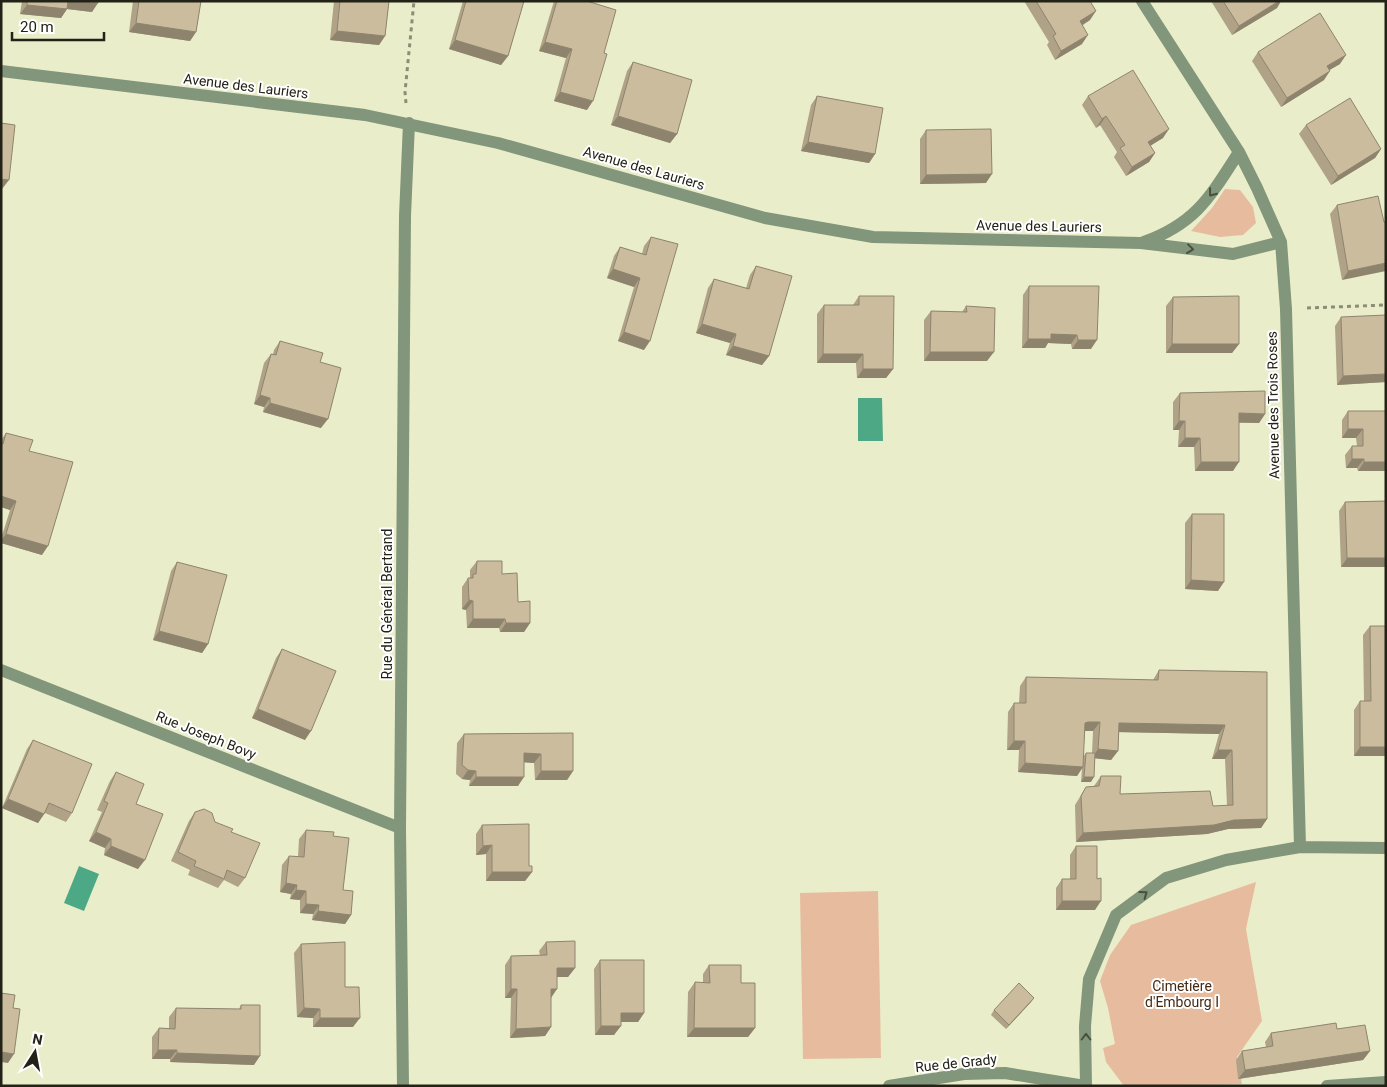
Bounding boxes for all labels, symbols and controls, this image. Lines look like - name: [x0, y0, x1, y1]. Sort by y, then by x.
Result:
- scale bar: [12, 10, 105, 42]
- text: 20 m: [20, 18, 54, 36]
- street label: Avenue des Lauriers: [183, 70, 309, 102]
- street label: Avenue des Lauriers: [581, 143, 707, 193]
- one-way arrow: [1208, 187, 1217, 196]
- street label: Avenue des Lauriers: [976, 217, 1102, 235]
- one-way arrow: [1186, 243, 1194, 254]
- street label: Avenue des Trois Roses: [1264, 331, 1282, 479]
- street label: Rue du Général Bertrand: [379, 529, 395, 679]
- street label: Rue Joseph Bovy: [154, 708, 259, 763]
- one-way arrow: [1138, 891, 1148, 900]
- park label: Cimetière d'Embourg I: [1145, 978, 1219, 1010]
- north arrow: [10, 1027, 60, 1077]
- text: N: [31, 1030, 44, 1048]
- one-way arrow: [1080, 1033, 1091, 1041]
- street label: Rue de Grady: [914, 1051, 998, 1075]

